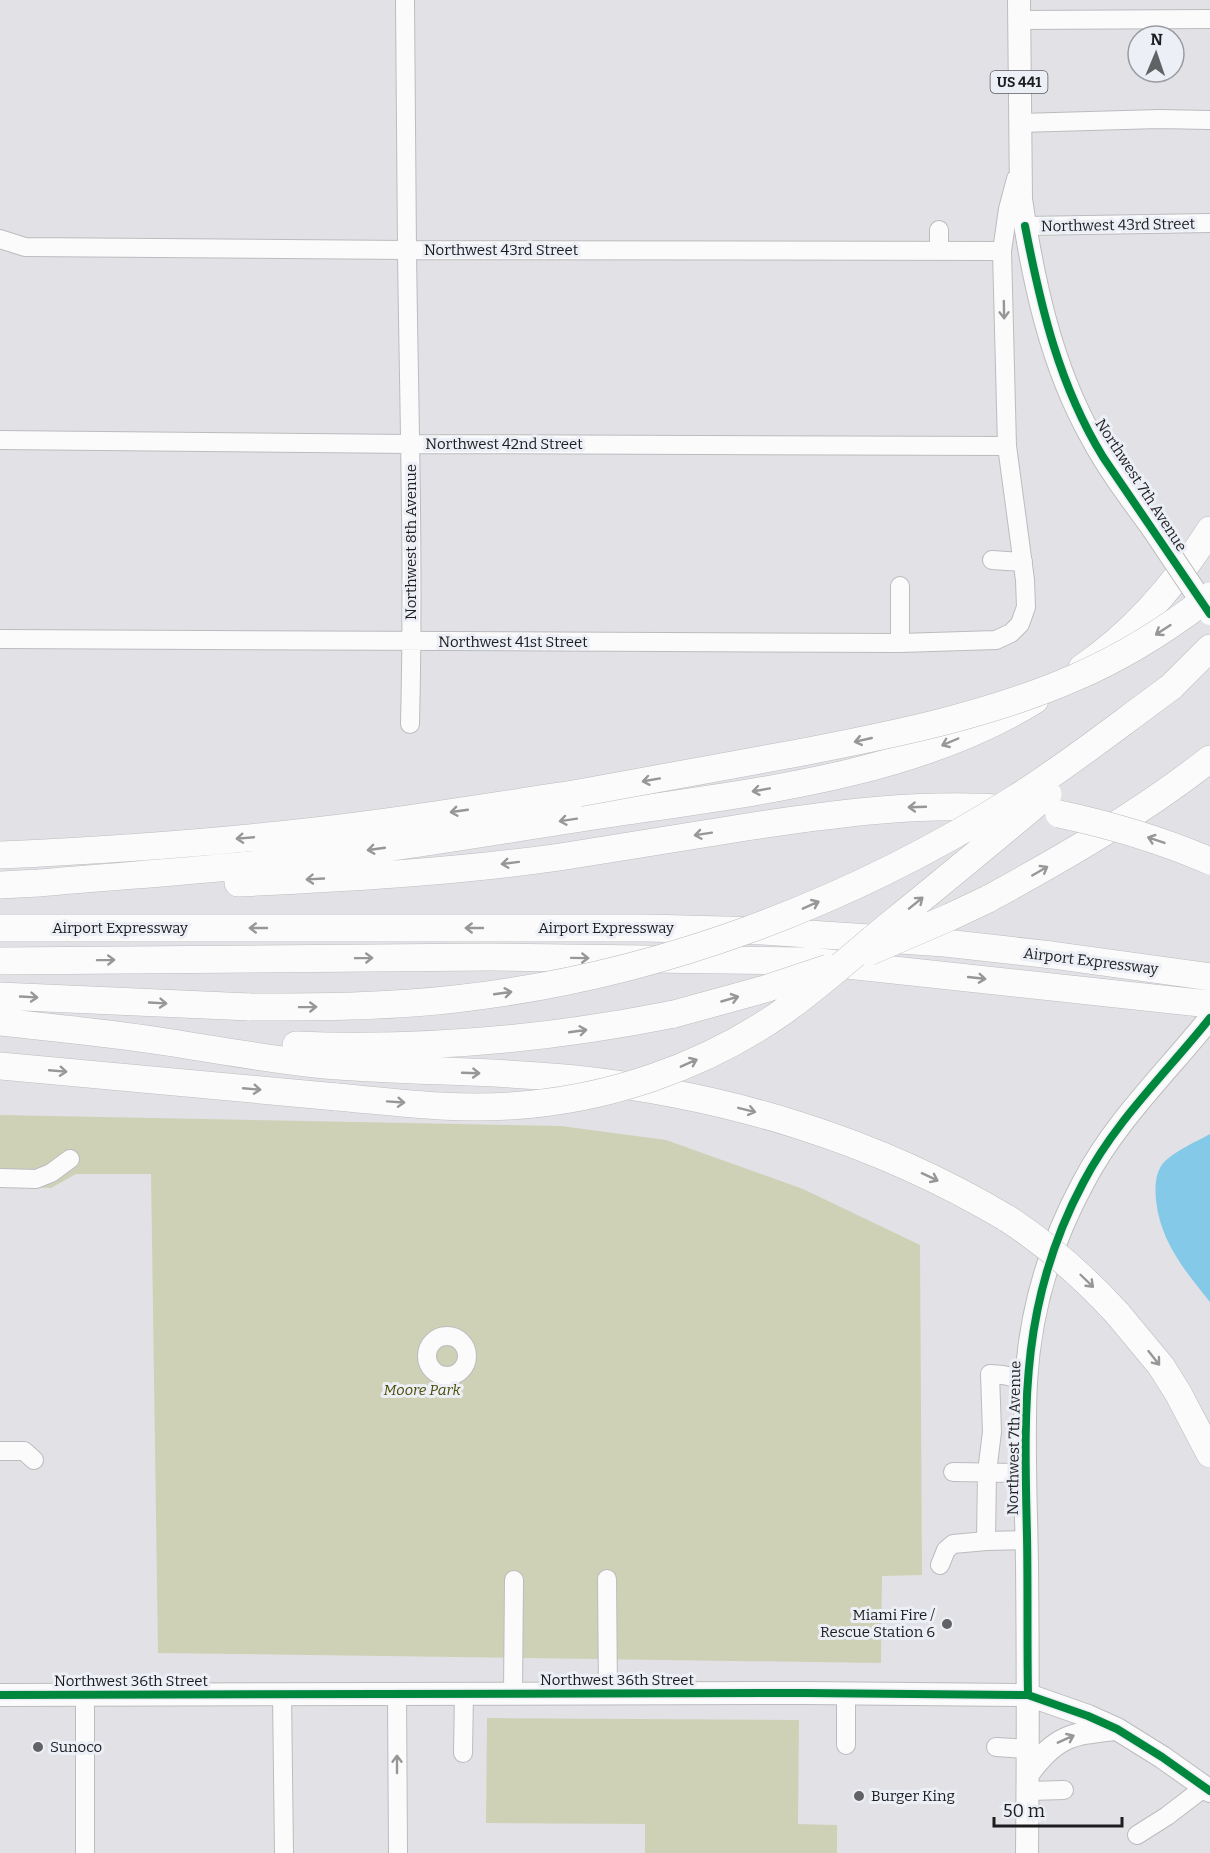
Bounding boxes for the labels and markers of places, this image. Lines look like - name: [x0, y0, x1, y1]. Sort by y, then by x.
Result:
- place label: Miami Fire / Rescue Station 6: [820, 1606, 935, 1641]
- marker: Miami Fire / Rescue Station 6: [940, 1617, 954, 1631]
- place label: Sunoco: [50, 1738, 102, 1756]
- marker: Sunoco: [31, 1740, 45, 1754]
- place label: Burger King: [871, 1787, 955, 1805]
- marker: Burger King: [852, 1789, 866, 1803]

